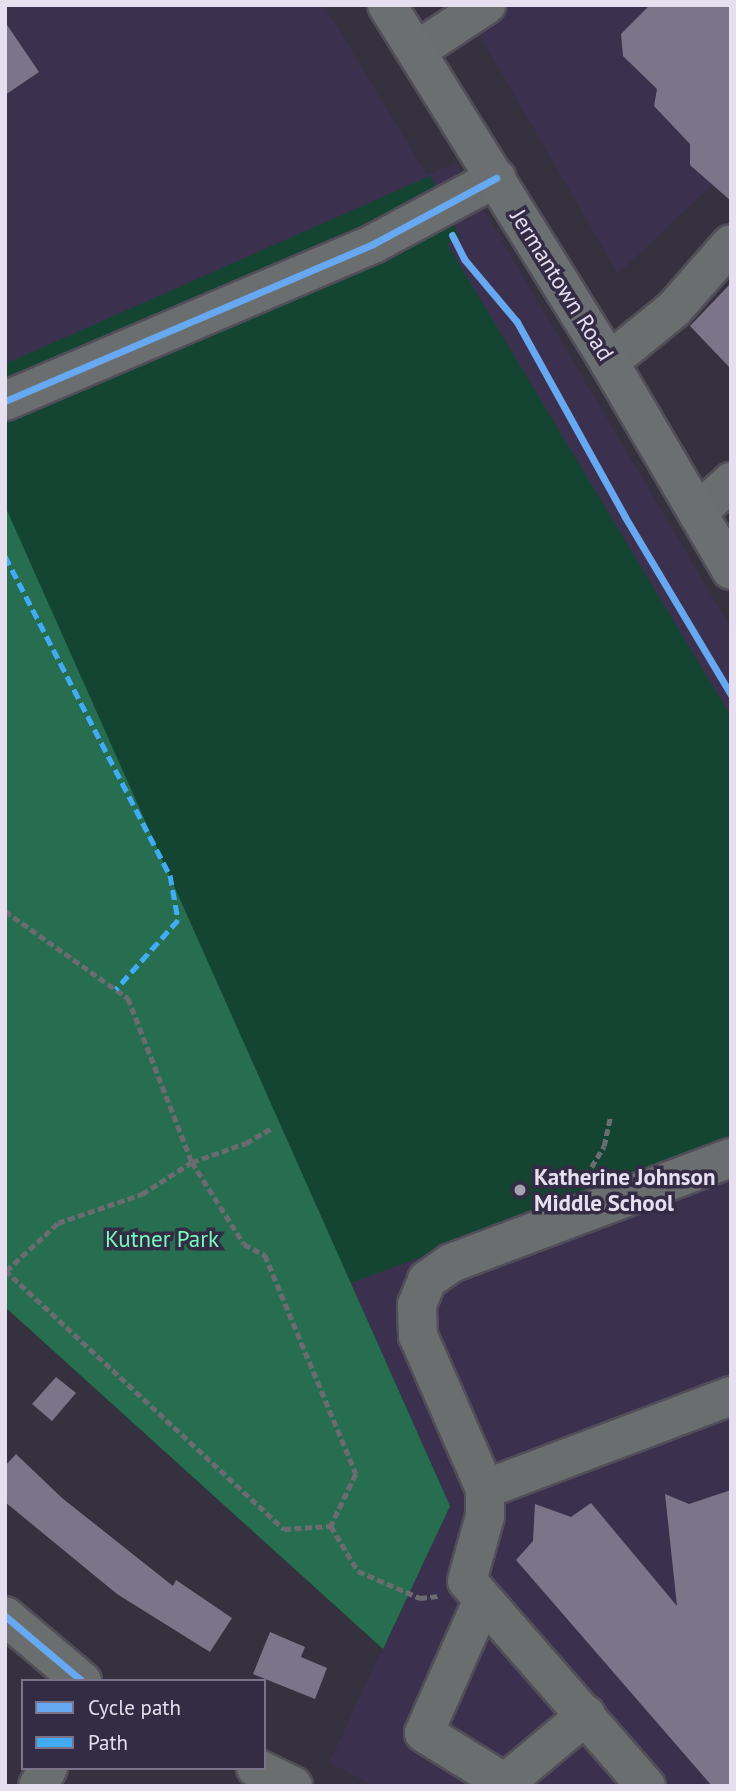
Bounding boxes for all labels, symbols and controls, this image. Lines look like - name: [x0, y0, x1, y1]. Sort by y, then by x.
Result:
- street label: Jermantown Road: [505, 204, 619, 366]
- place label: Katherine Johnson Middle School: [534, 1163, 715, 1217]
- marker: Katherine Johnson Middle School: [512, 1182, 528, 1198]
- park label: Kutner Park: [105, 1225, 219, 1253]
- legend: [21, 1679, 266, 1770]
- text: Cycle path: [88, 1694, 181, 1721]
- text: Path: [88, 1729, 128, 1756]

